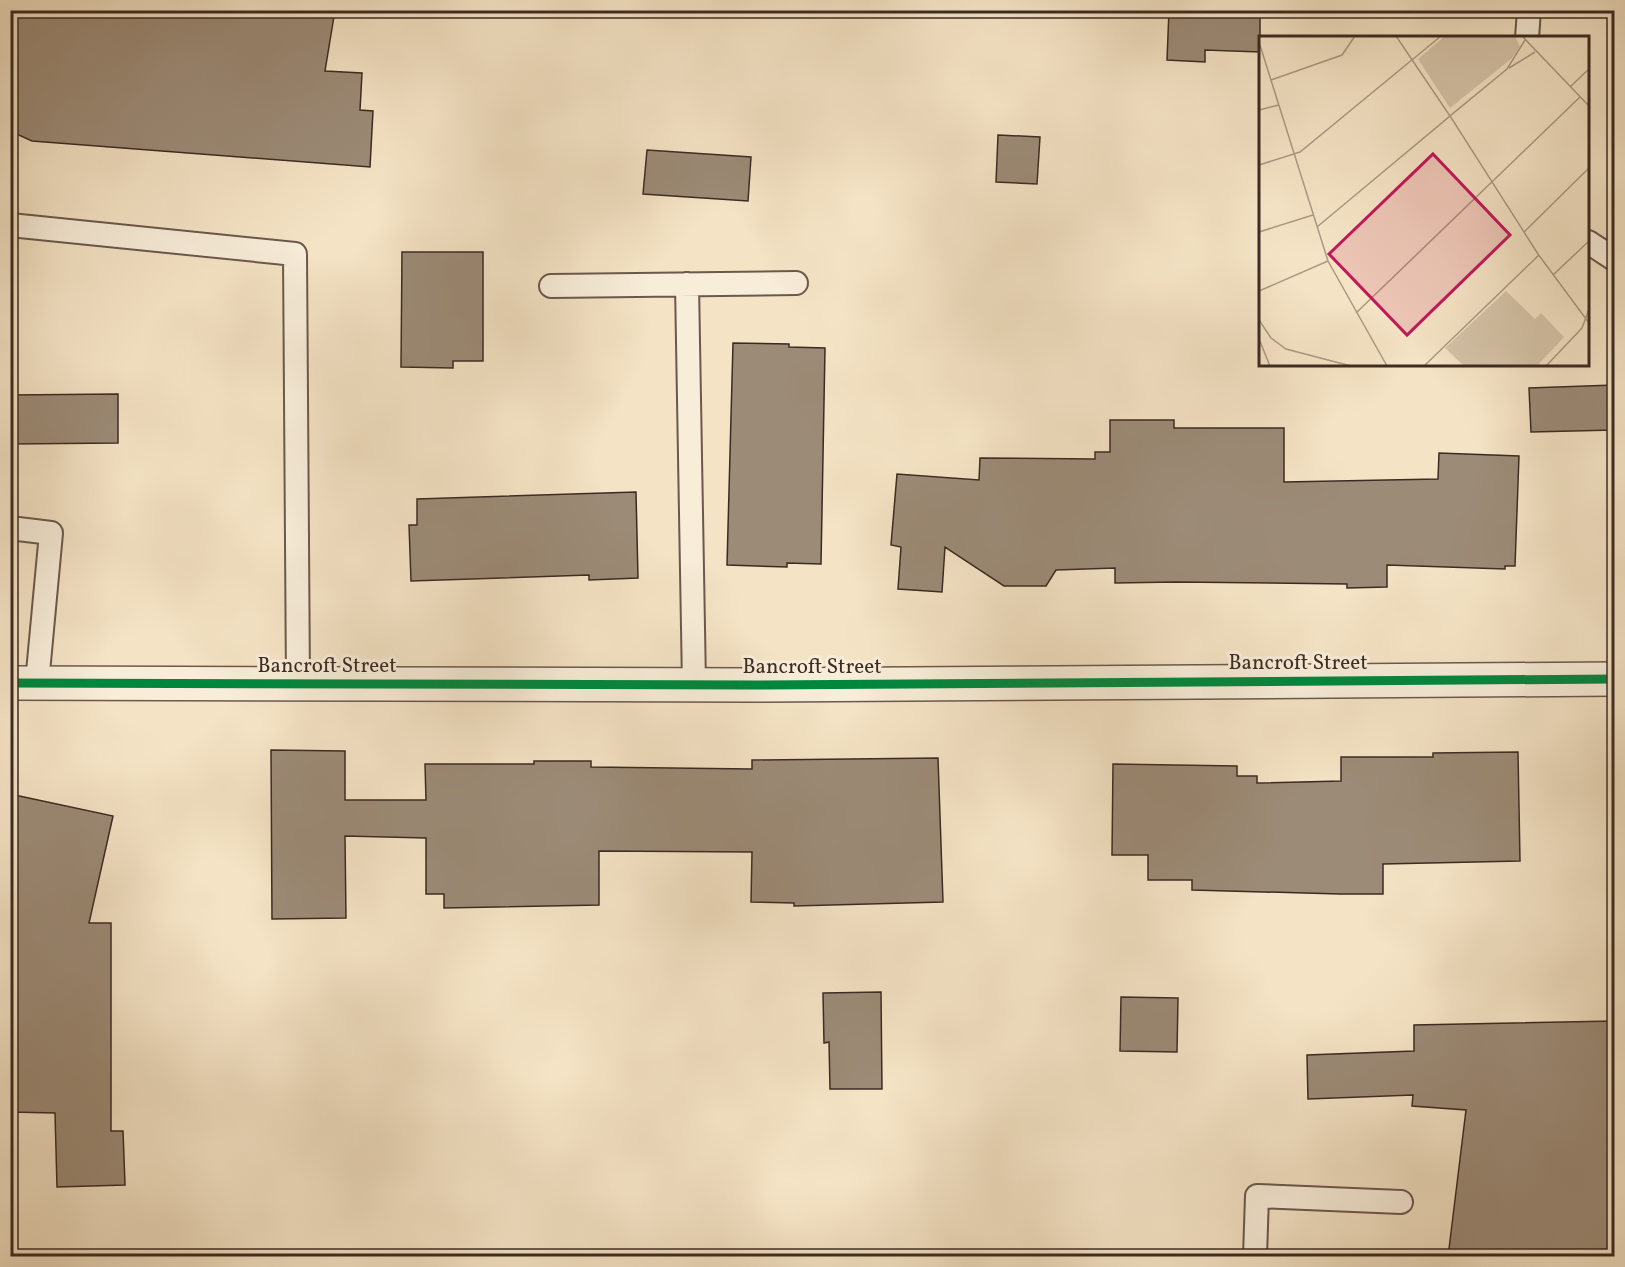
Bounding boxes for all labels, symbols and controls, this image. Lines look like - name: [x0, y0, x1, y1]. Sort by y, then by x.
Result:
- inset map: [1259, 36, 1589, 366]
- street label: Bancroft Street: [1228, 649, 1368, 678]
- street label: Bancroft Street: [257, 652, 397, 681]
- street label: Bancroft Street: [742, 653, 882, 682]

